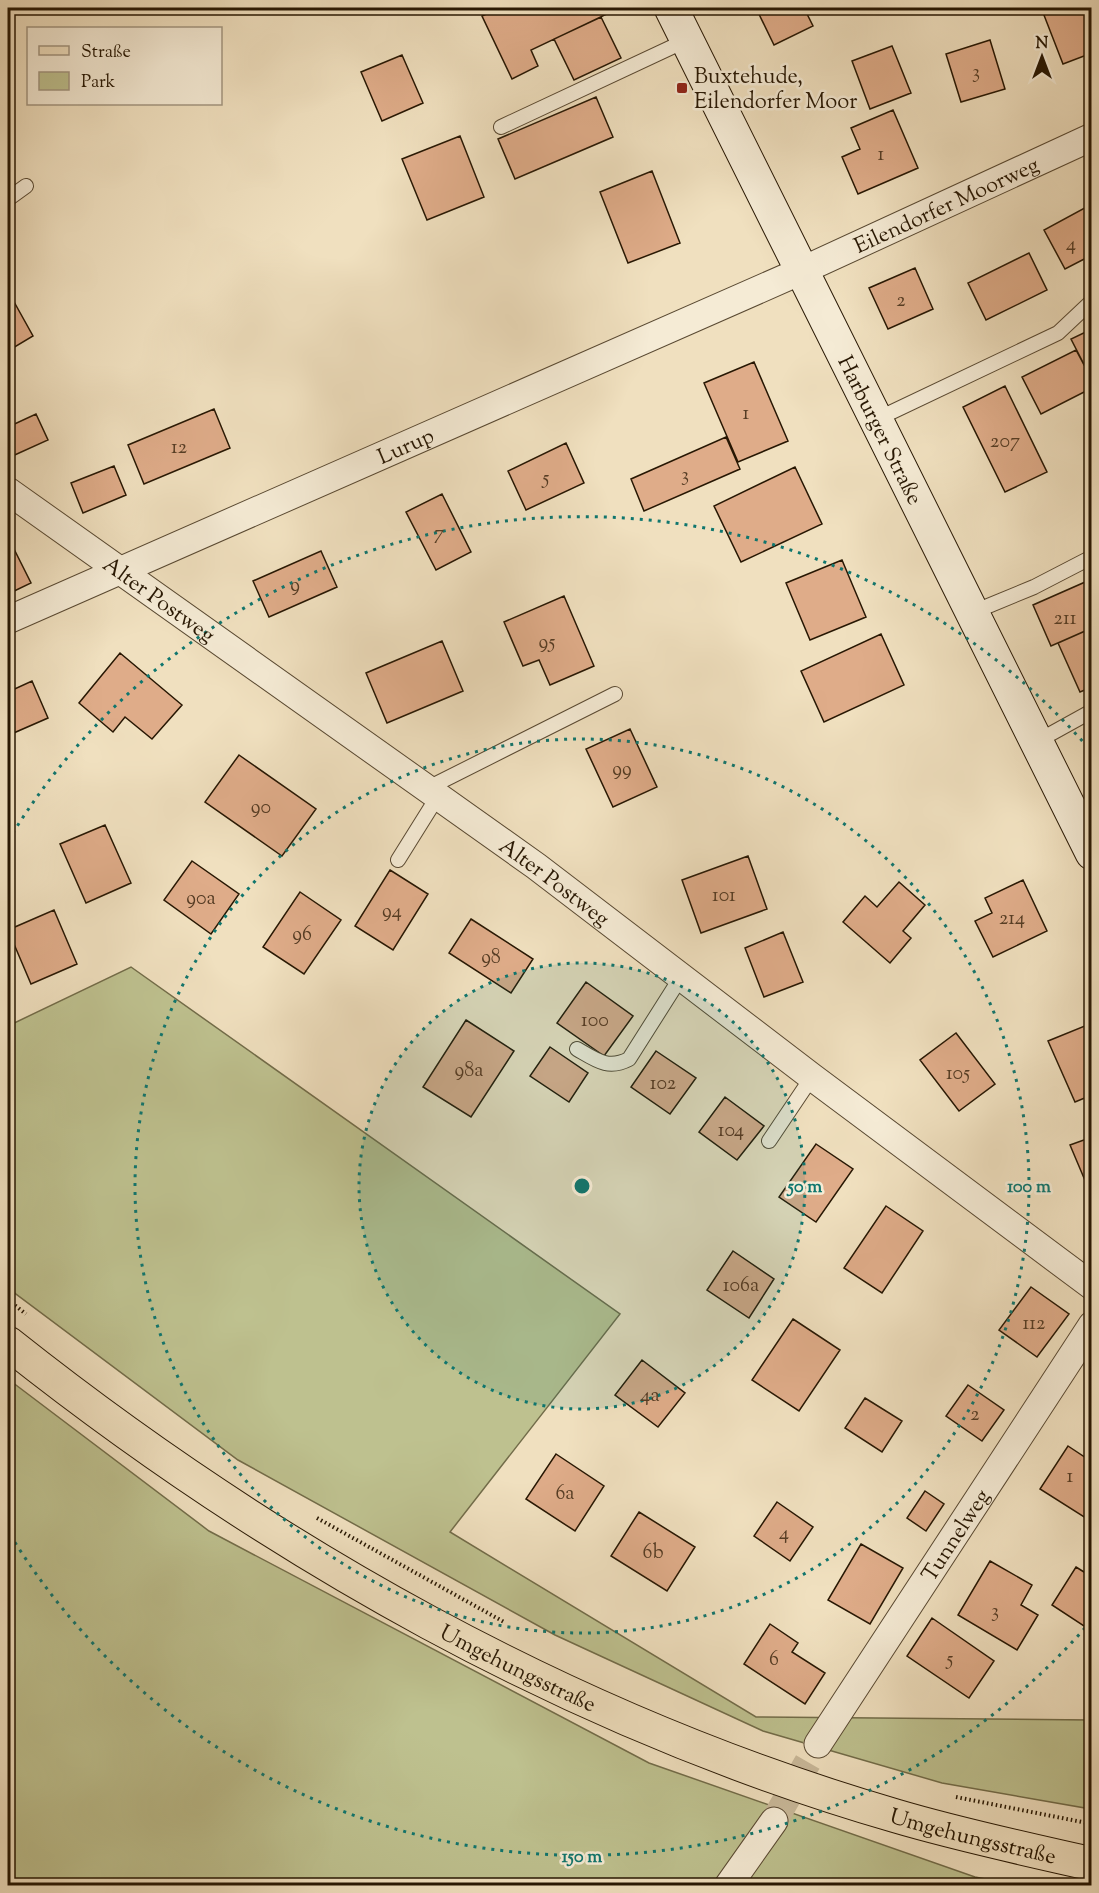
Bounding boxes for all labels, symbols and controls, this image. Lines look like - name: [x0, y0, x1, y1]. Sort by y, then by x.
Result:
- legend: [27, 27, 222, 105]
- north arrow: [1012, 27, 1072, 87]
- text: N: [1036, 33, 1049, 56]
- text: Straße: [81, 40, 131, 66]
- house number: 3: [972, 59, 980, 88]
- place label: Buxtehude, Eilendorfer Moor: [694, 62, 858, 119]
- text: Park: [81, 70, 116, 96]
- marker: Buxtehude, Eilendorfer Moor: [675, 81, 689, 95]
- house number: 1: [878, 141, 885, 170]
- street label: Eilendorfer Moorweg: [849, 150, 1045, 263]
- house number: 4: [1066, 231, 1076, 260]
- house number: 2: [896, 287, 906, 316]
- street label: Harburger Straße: [828, 351, 929, 511]
- house number: 1: [743, 400, 750, 429]
- street label: Lurup: [373, 421, 440, 474]
- house number: 207: [990, 428, 1020, 457]
- house number: 12: [171, 434, 187, 463]
- house number: 3: [681, 462, 689, 491]
- house number: 5: [542, 465, 550, 494]
- house number: 7: [434, 520, 444, 549]
- street label: Alter Postweg: [95, 550, 221, 652]
- house number: 9: [290, 572, 300, 601]
- house number: 211: [1054, 605, 1077, 634]
- house number: 95: [539, 629, 556, 658]
- house number: 99: [612, 756, 632, 785]
- house number: 90: [251, 794, 271, 823]
- street label: Alter Postweg: [491, 832, 616, 936]
- house number: 101: [712, 882, 736, 911]
- house number: 90a: [186, 885, 216, 914]
- house number: 94: [382, 898, 402, 927]
- house number: 214: [999, 905, 1025, 934]
- house number: 96: [292, 921, 312, 950]
- house number: 98: [481, 944, 501, 973]
- house number: 100: [581, 1007, 609, 1036]
- house number: 98a: [455, 1057, 483, 1086]
- house number: 105: [946, 1060, 970, 1089]
- house number: 102: [650, 1070, 676, 1099]
- house number: 104: [718, 1117, 744, 1146]
- text: 50 m: [786, 1175, 822, 1201]
- text: 100 m: [1007, 1175, 1051, 1201]
- centre of rings: [572, 1176, 592, 1196]
- house number: 106a: [723, 1272, 759, 1301]
- house number: 112: [1023, 1310, 1045, 1339]
- house number: 4a: [640, 1382, 660, 1411]
- house number: 2: [970, 1401, 980, 1430]
- house number: 1: [1067, 1463, 1074, 1492]
- house number: 6a: [555, 1480, 575, 1509]
- street label: Tunnelweg: [915, 1484, 1000, 1589]
- house number: 4: [779, 1520, 789, 1549]
- house number: 6b: [642, 1539, 664, 1568]
- house number: 3: [991, 1598, 999, 1627]
- street label: Umgehungsstraße: [433, 1618, 600, 1722]
- house number: 6: [769, 1646, 779, 1675]
- house number: 5: [946, 1646, 954, 1675]
- street label: Umgehungsstraße: [885, 1802, 1059, 1874]
- text: 150 m: [562, 1845, 602, 1871]

